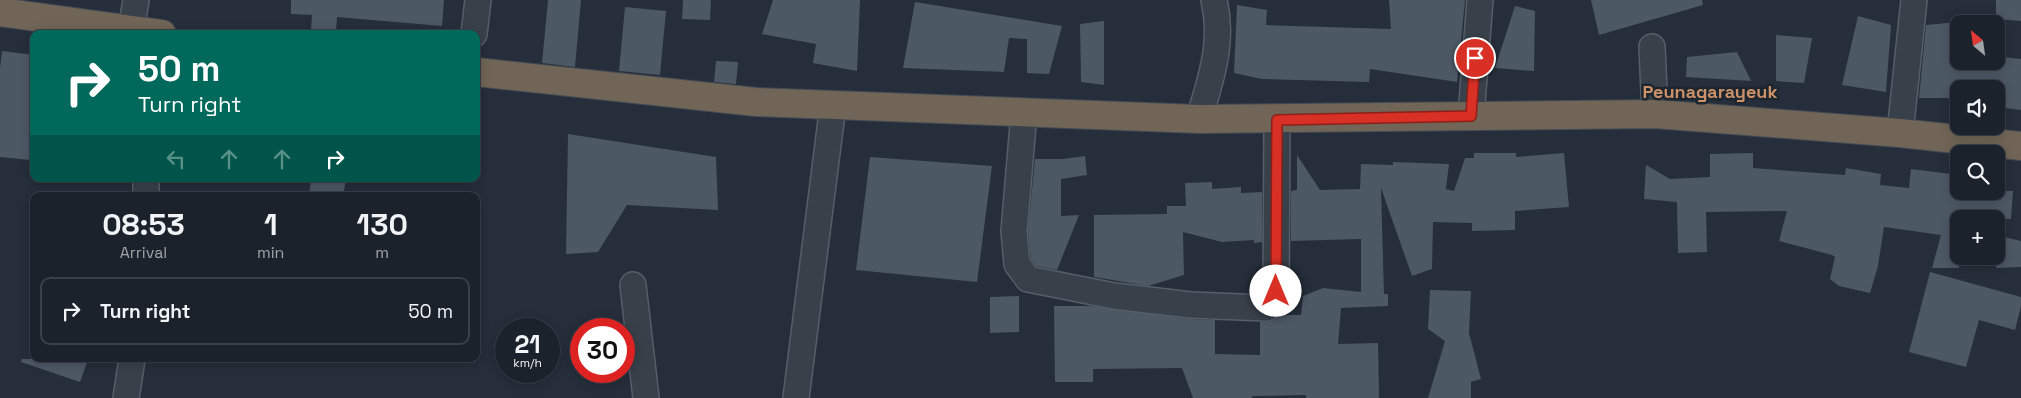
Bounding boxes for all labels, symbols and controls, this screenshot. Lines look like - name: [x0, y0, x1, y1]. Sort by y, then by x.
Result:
- north arrow: [1950, 15, 2005, 70]
- map controls: [1950, 15, 2005, 265]
- pin: [1454, 37, 1496, 79]
- icon: arrive: [1461, 44, 1489, 72]
- text: 50 m: [138, 47, 220, 91]
- icon: right: [55, 50, 120, 115]
- district label: Peunagarayeuk: [1642, 80, 1778, 103]
- button: sound: [1950, 80, 2005, 135]
- text: Turn right: [138, 90, 241, 118]
- icon: left: [162, 145, 190, 173]
- icon: ahead: [215, 145, 243, 173]
- icon: ahead: [268, 145, 296, 173]
- icon: right: [321, 145, 349, 173]
- button: search: [1950, 145, 2005, 200]
- text: 08:53: [102, 205, 185, 244]
- text: 1: [264, 205, 277, 244]
- text: 130: [357, 205, 408, 244]
- button: +: [1950, 210, 2005, 265]
- text: Arrival: [120, 242, 167, 263]
- text: min: [257, 242, 284, 263]
- text: m: [375, 242, 389, 263]
- position arrow: [1249, 264, 1301, 316]
- icon: right: [57, 297, 85, 325]
- text: Turn right: [100, 299, 190, 324]
- text: 50 m: [408, 299, 453, 324]
- speed limit sign: 30: [570, 318, 635, 383]
- text: 21: [514, 328, 541, 360]
- text: km/h: [513, 355, 542, 371]

